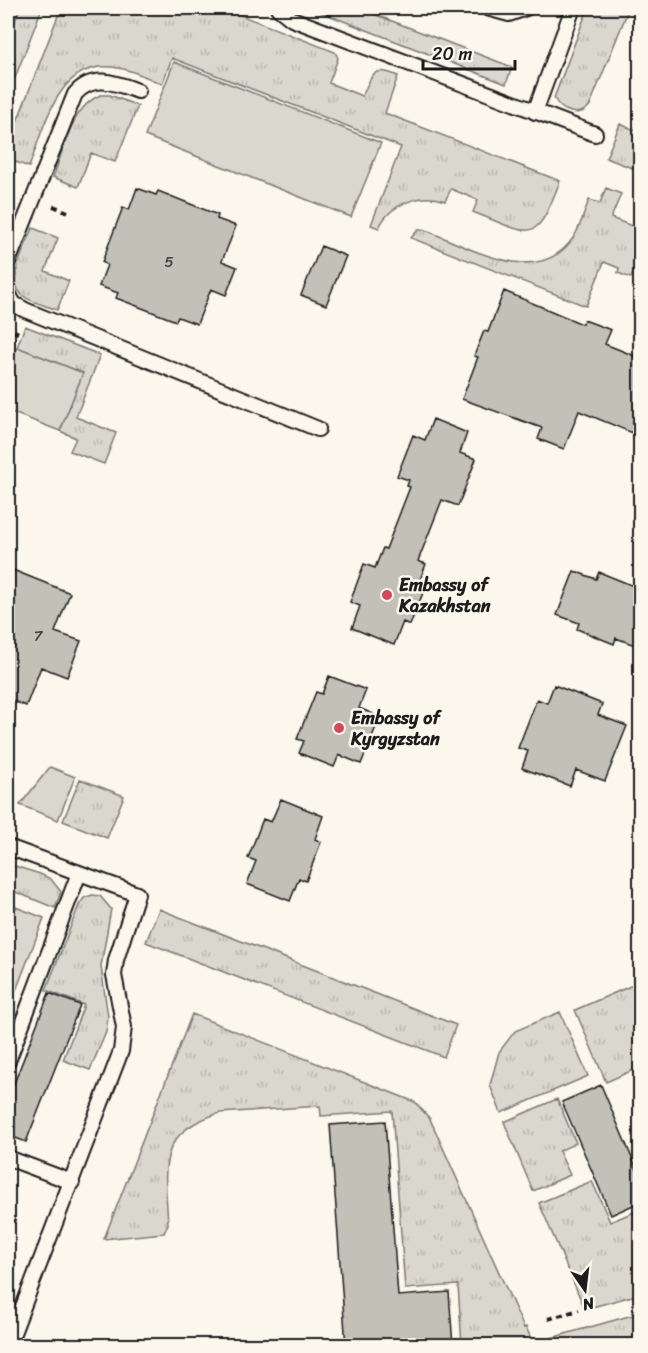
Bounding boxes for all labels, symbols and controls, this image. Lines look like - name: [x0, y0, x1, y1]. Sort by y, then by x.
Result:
- scale bar: [423, 33, 514, 71]
- text: 20 m: [432, 38, 472, 70]
- house number: 5: [164, 249, 174, 275]
- place label: Embassy of Kazakhstan: [398, 569, 491, 622]
- marker: Embassy of Kazakhstan: [380, 588, 394, 602]
- house number: 7: [34, 623, 44, 649]
- place label: Embassy of Kyrgyzstan: [350, 702, 442, 755]
- marker: Embassy of Kyrgyzstan: [332, 721, 346, 735]
- north arrow: [555, 1260, 615, 1320]
- text: N: [579, 1288, 598, 1320]

